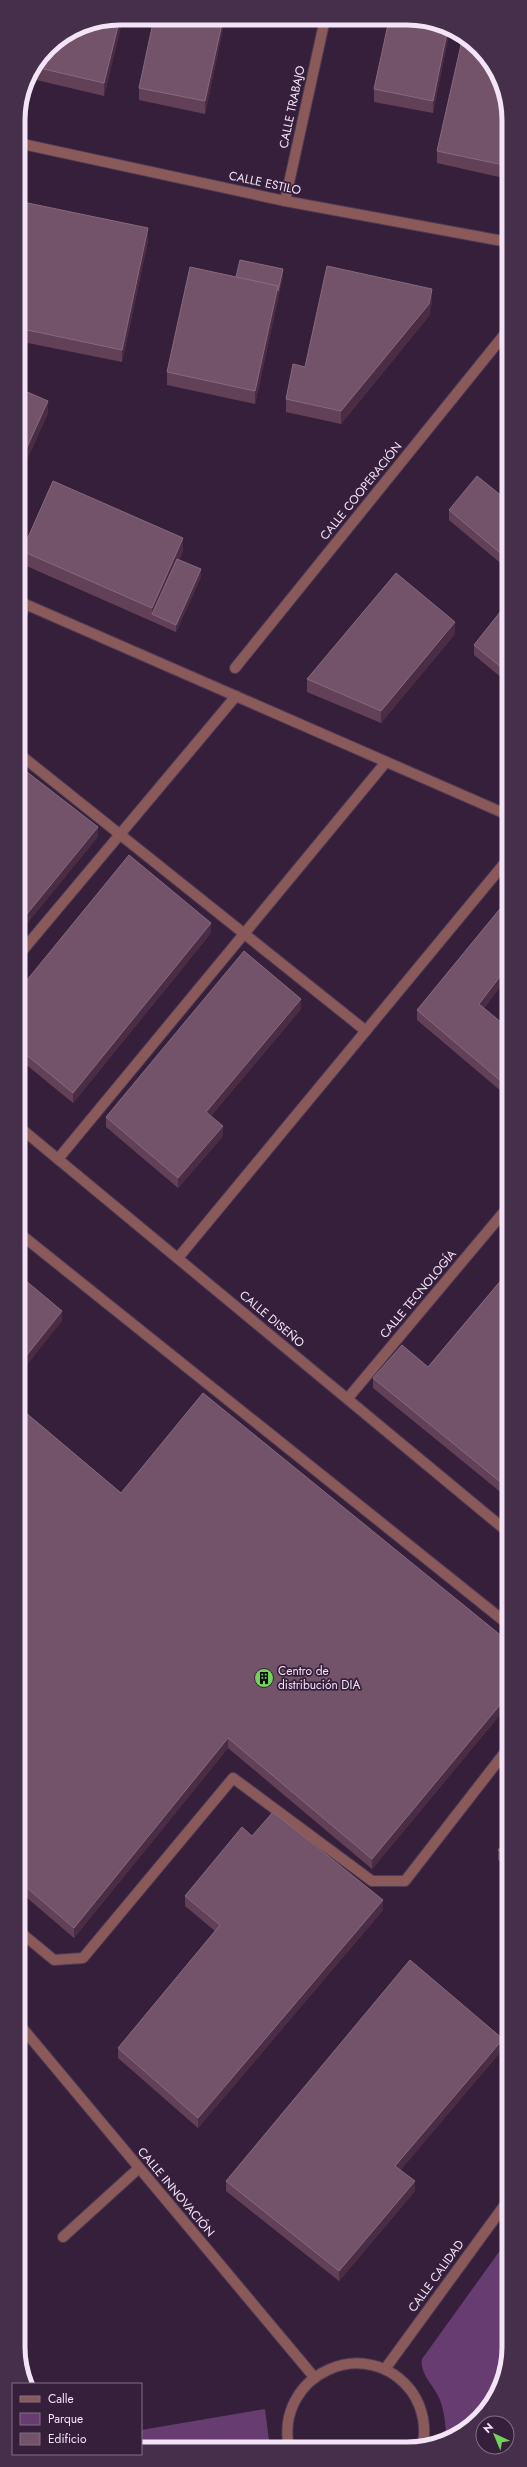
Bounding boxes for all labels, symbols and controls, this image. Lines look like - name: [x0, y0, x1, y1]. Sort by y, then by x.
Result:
- street label: CALLE TRABAJO: [274, 64, 310, 150]
- street label: CALLE ESTILO: [227, 167, 303, 199]
- street label: CALLE COOPERACIÓN: [316, 438, 406, 544]
- street label: CALLE TECNOLOGÍA: [375, 1246, 461, 1342]
- street label: CALLE DISEÑO: [236, 1286, 308, 1352]
- place label: Centro de distribución DIA: [278, 1662, 360, 1694]
- building icon: Centro de distribución DIA: [253, 1667, 275, 1689]
- street label: CALLE INNOVACIÓN: [133, 2143, 219, 2241]
- street label: CALLE CALIDAD: [404, 2236, 468, 2316]
- legend: [12, 2383, 142, 2455]
- text: Calle: [48, 2390, 74, 2408]
- text: Parque: [48, 2410, 83, 2428]
- north arrow: [475, 2415, 515, 2455]
- text: N: [479, 2419, 497, 2437]
- text: Edificio: [48, 2430, 87, 2448]

